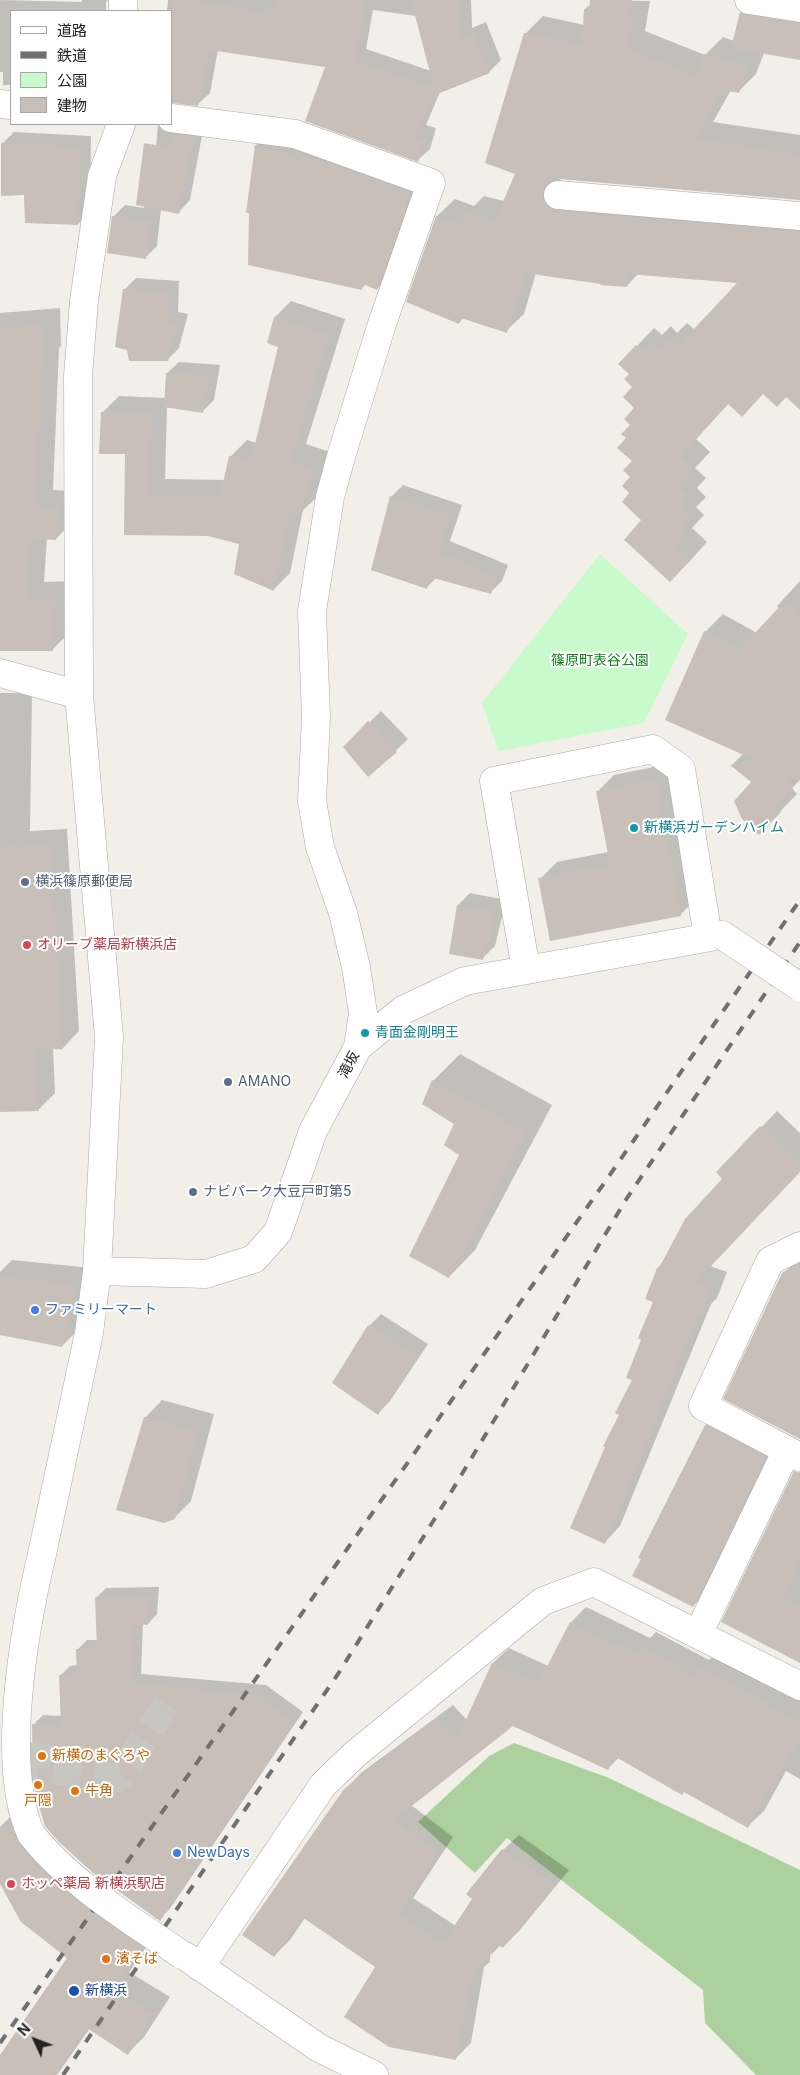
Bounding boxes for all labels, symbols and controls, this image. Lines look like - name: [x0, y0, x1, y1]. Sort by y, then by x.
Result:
- legend: [10, 10, 172, 125]
- text: 道路: [57, 21, 87, 40]
- text: 鉄道: [57, 46, 87, 65]
- text: 公園: [57, 71, 87, 90]
- text: 建物: [57, 96, 87, 115]
- park label: 篠原町表谷公園: [551, 653, 649, 669]
- place label: 新横浜ガーデンハイム: [644, 820, 784, 836]
- marker: 新横浜ガーデンハイム: [628, 822, 640, 834]
- place label: 横浜篠原郵便局: [35, 874, 133, 890]
- marker: 横浜篠原郵便局: [19, 876, 31, 888]
- place label: オリーブ薬局新横浜店: [37, 937, 177, 953]
- marker: オリーブ薬局新横浜店: [21, 939, 33, 951]
- place label: 青面金剛明王: [375, 1025, 459, 1041]
- marker: 青面金剛明王: [359, 1027, 371, 1039]
- street label: 滝坂: [335, 1049, 363, 1081]
- place label: AMANO: [238, 1074, 291, 1090]
- marker: AMANO: [222, 1076, 234, 1088]
- place label: ナビパーク大豆戸町第5: [203, 1184, 352, 1200]
- marker: ナビパーク大豆戸町第5: [187, 1186, 199, 1198]
- place label: ファミリーマート: [45, 1302, 157, 1318]
- marker: ファミリーマート: [29, 1304, 41, 1316]
- place label: 新横のまぐろや: [52, 1748, 150, 1764]
- marker: 新横のまぐろや: [36, 1750, 48, 1762]
- marker: 戸隠: [32, 1779, 44, 1791]
- place label: 牛角: [85, 1783, 113, 1799]
- marker: 牛角: [69, 1785, 81, 1797]
- place label: 戸隠: [24, 1793, 52, 1809]
- place label: NewDays: [187, 1845, 250, 1861]
- marker: NewDays: [171, 1847, 183, 1859]
- place label: ホッペ薬局 新横浜駅店: [21, 1876, 165, 1892]
- marker: ホッペ薬局 新横浜駅店: [5, 1878, 17, 1890]
- place label: 濱そば: [116, 1951, 158, 1967]
- marker: 濱そば: [100, 1953, 112, 1965]
- place label: 新横浜: [85, 1983, 127, 1999]
- marker: 新横浜: [67, 1984, 81, 1998]
- north arrow: [10, 2015, 60, 2065]
- text: N: [14, 2020, 34, 2039]

